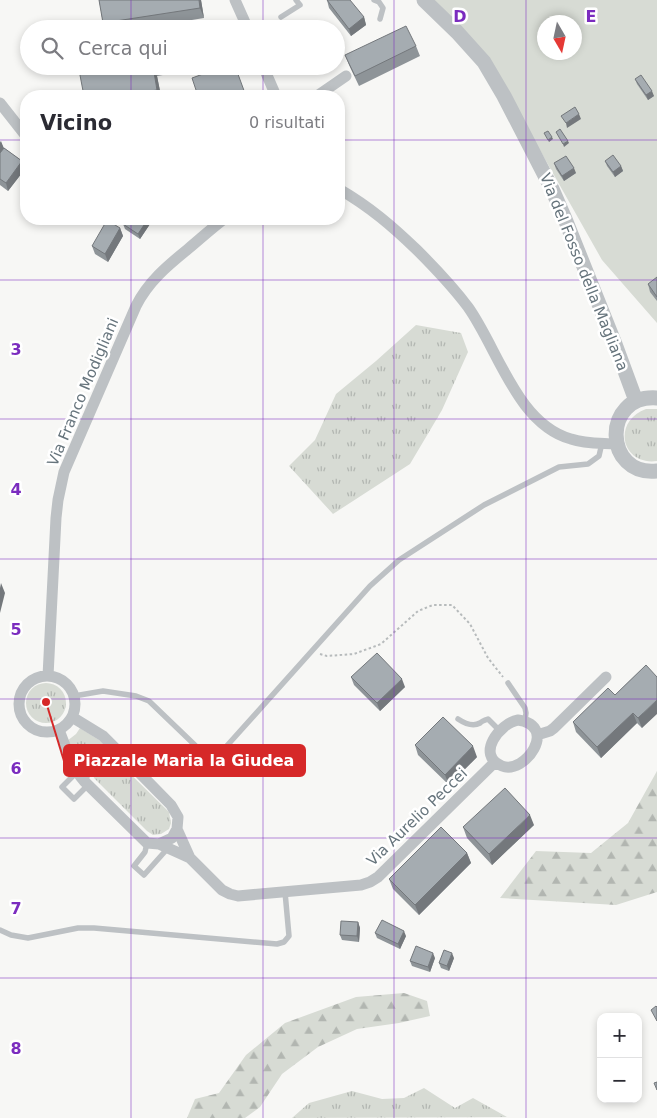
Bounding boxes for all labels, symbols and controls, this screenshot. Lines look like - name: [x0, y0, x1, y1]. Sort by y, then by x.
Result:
- text: D: [453, 7, 467, 26]
- text: E: [586, 7, 596, 26]
- north arrow: [537, 15, 582, 60]
- search box: [20, 20, 345, 75]
- icon: search: [38, 34, 66, 62]
- text: Cerca qui: [78, 37, 168, 59]
- text: Vicino: [40, 111, 112, 135]
- text: 0 risultati: [249, 113, 325, 132]
- street label: Via del Fosso della Magliana: [536, 171, 632, 373]
- street label: Via Franco Modigliani: [44, 315, 122, 469]
- text: 3: [10, 340, 22, 359]
- text: 4: [10, 480, 22, 499]
- text: 5: [10, 620, 22, 639]
- callout: Piazzale Maria la Giudea: [64, 745, 305, 776]
- text: Piazzale Maria la Giudea: [74, 751, 294, 770]
- text: 6: [10, 759, 22, 778]
- street label: Via Aurelio Peccei: [363, 764, 471, 870]
- text: 7: [10, 899, 22, 918]
- map controls: [597, 1013, 642, 1103]
- button: +: [597, 1013, 642, 1058]
- text: 8: [10, 1039, 22, 1058]
- button: −: [597, 1058, 642, 1103]

